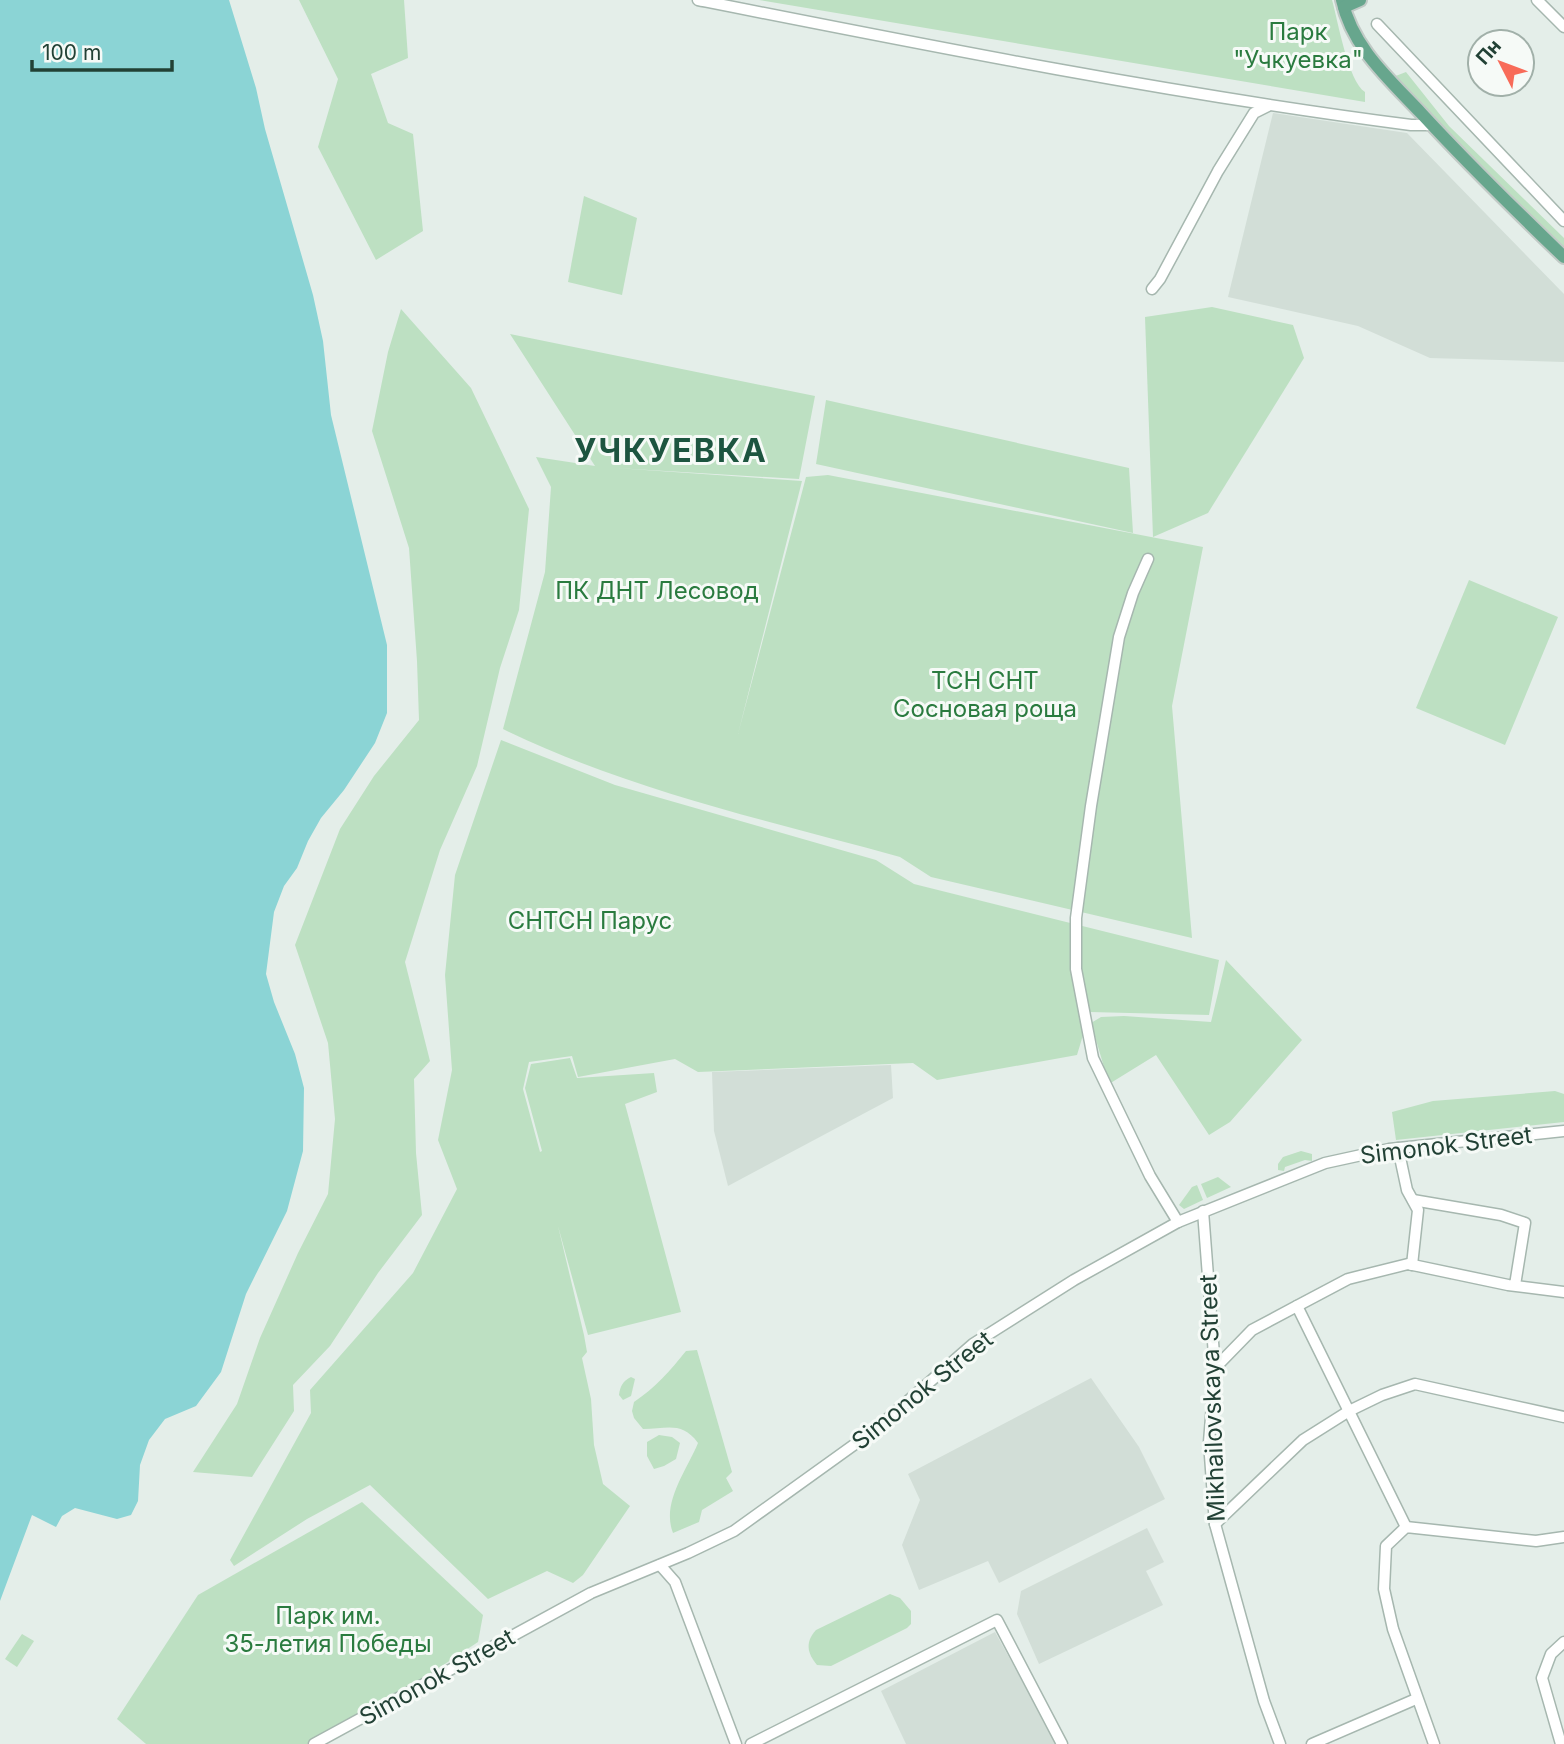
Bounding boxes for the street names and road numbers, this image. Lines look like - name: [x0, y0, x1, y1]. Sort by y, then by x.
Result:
- street label: Simonok Street: [1358, 1120, 1534, 1170]
- street label: Mikhailovskaya Street: [1193, 1274, 1231, 1522]
- street label: Simonok Street: [846, 1324, 998, 1456]
- street label: Simonok Street: [354, 1622, 520, 1732]

